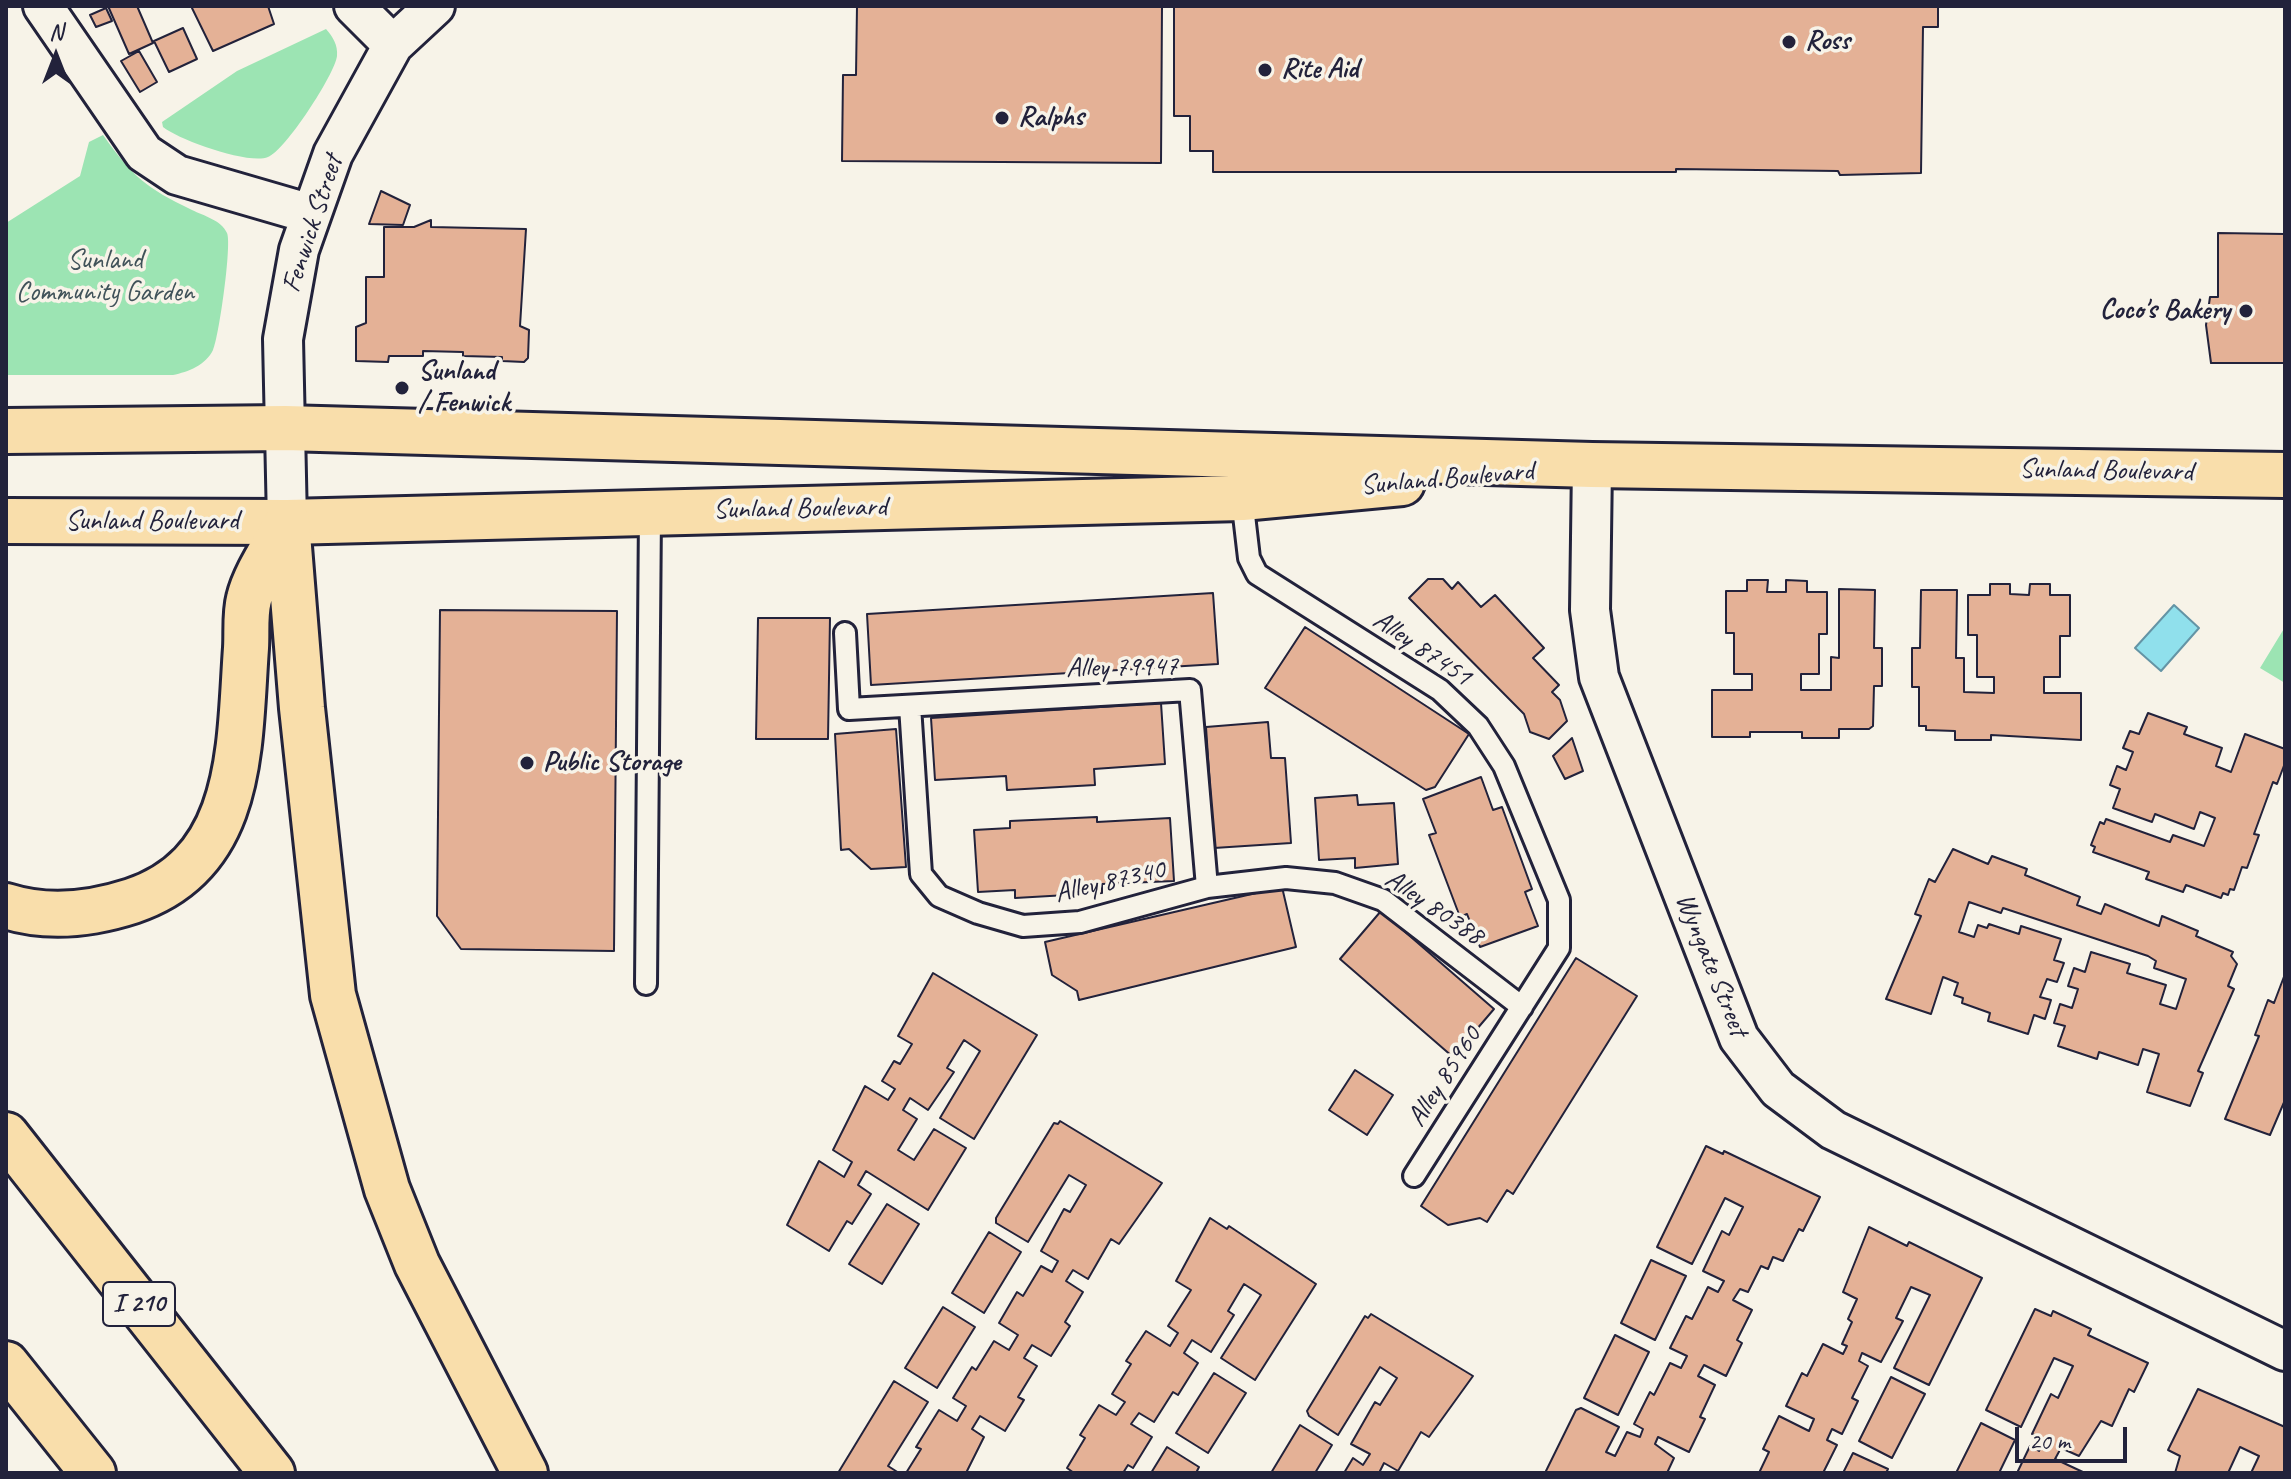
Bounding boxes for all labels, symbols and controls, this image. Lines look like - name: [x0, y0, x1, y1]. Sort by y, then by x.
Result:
- north arrow: [16, 16, 96, 96]
- text: N: [49, 18, 63, 46]
- place label: Ross: [1805, 25, 1850, 59]
- marker: Ross: [1780, 33, 1798, 51]
- place label: Rite Aid: [1281, 53, 1358, 87]
- marker: Rite Aid: [1256, 61, 1274, 79]
- place label: Ralphs: [1018, 101, 1084, 135]
- marker: Ralphs: [993, 109, 1011, 127]
- street label: Fenwick Street: [275, 151, 351, 297]
- park label: Sunland Community Garden: [16, 244, 194, 310]
- place label: Coco's Bakery: [2100, 294, 2230, 328]
- marker: Coco's Bakery: [2237, 302, 2255, 320]
- place label: Sunland / Fenwick: [418, 355, 510, 421]
- marker: Sunland / Fenwick: [393, 379, 411, 397]
- street label: Sunland Boulevard: [2019, 453, 2193, 489]
- street label: Sunland Boulevard: [1359, 455, 1535, 503]
- street label: Sunland Boulevard: [713, 491, 887, 527]
- street label: Sunland Boulevard: [65, 505, 239, 539]
- street label: Alley 87451: [1366, 604, 1478, 694]
- street label: Alley 79947: [1066, 650, 1178, 686]
- place label: Public Storage: [543, 746, 681, 780]
- marker: Public Storage: [518, 754, 536, 772]
- street label: Alley 87340: [1052, 853, 1168, 911]
- street label: Alley 80388: [1378, 863, 1490, 953]
- street label: Wyngate Street: [1667, 889, 1755, 1041]
- street label: Alley 85960: [1400, 1021, 1490, 1133]
- road number: I 210: [103, 1282, 175, 1326]
- scale bar: [2019, 1411, 2131, 1461]
- text: 20 m: [2029, 1426, 2070, 1456]

